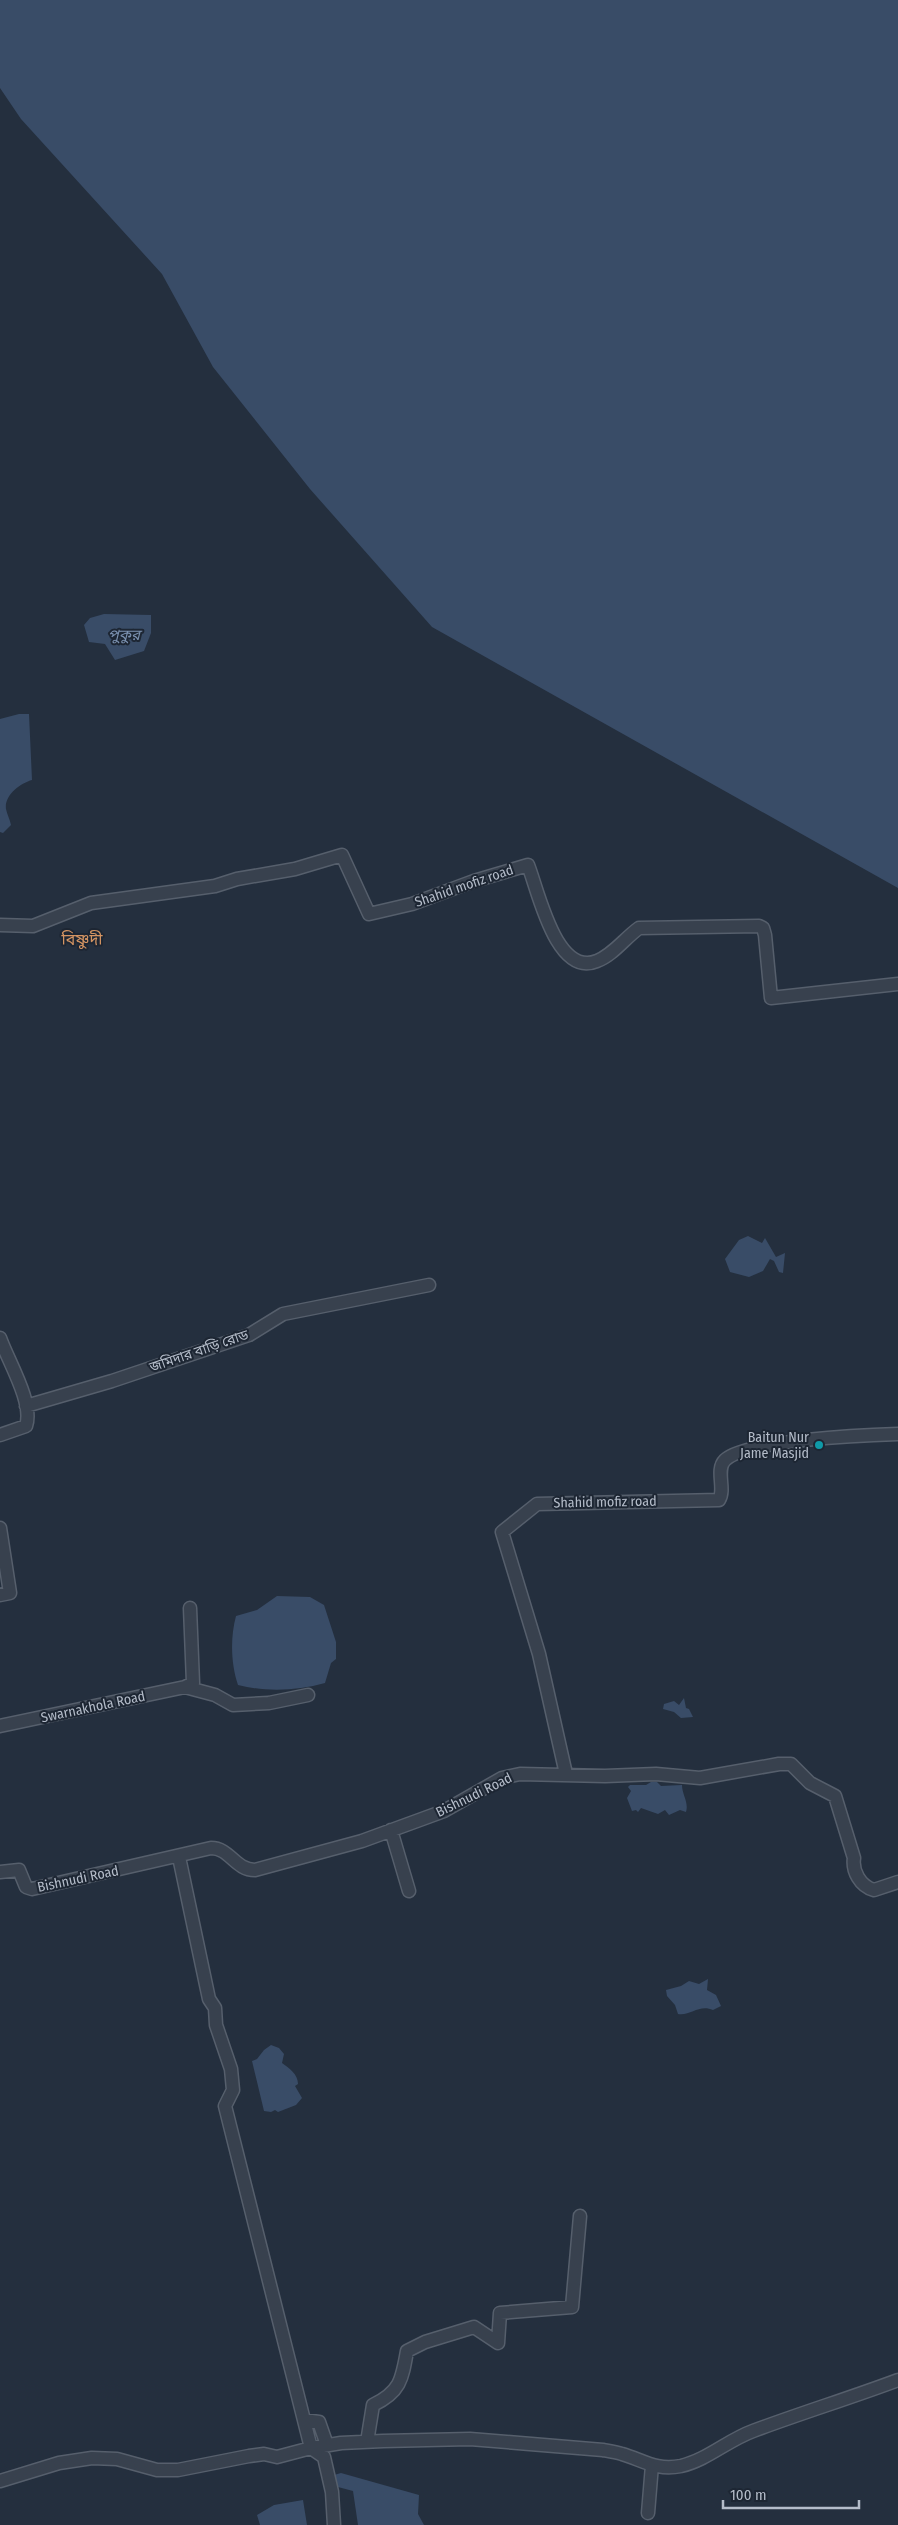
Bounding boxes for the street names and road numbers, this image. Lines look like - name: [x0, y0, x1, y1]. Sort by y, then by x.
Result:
- street label: Shahid mofiz road: [412, 861, 516, 911]
- street label: জমিদার বাড়ি রোড: [146, 1326, 252, 1376]
- street label: Shahid mofiz road: [553, 1493, 657, 1511]
- street label: Swarnakhola Road: [39, 1688, 147, 1726]
- street label: Bishnudi Road: [433, 1769, 515, 1821]
- street label: Bishnudi Road: [36, 1862, 120, 1896]

